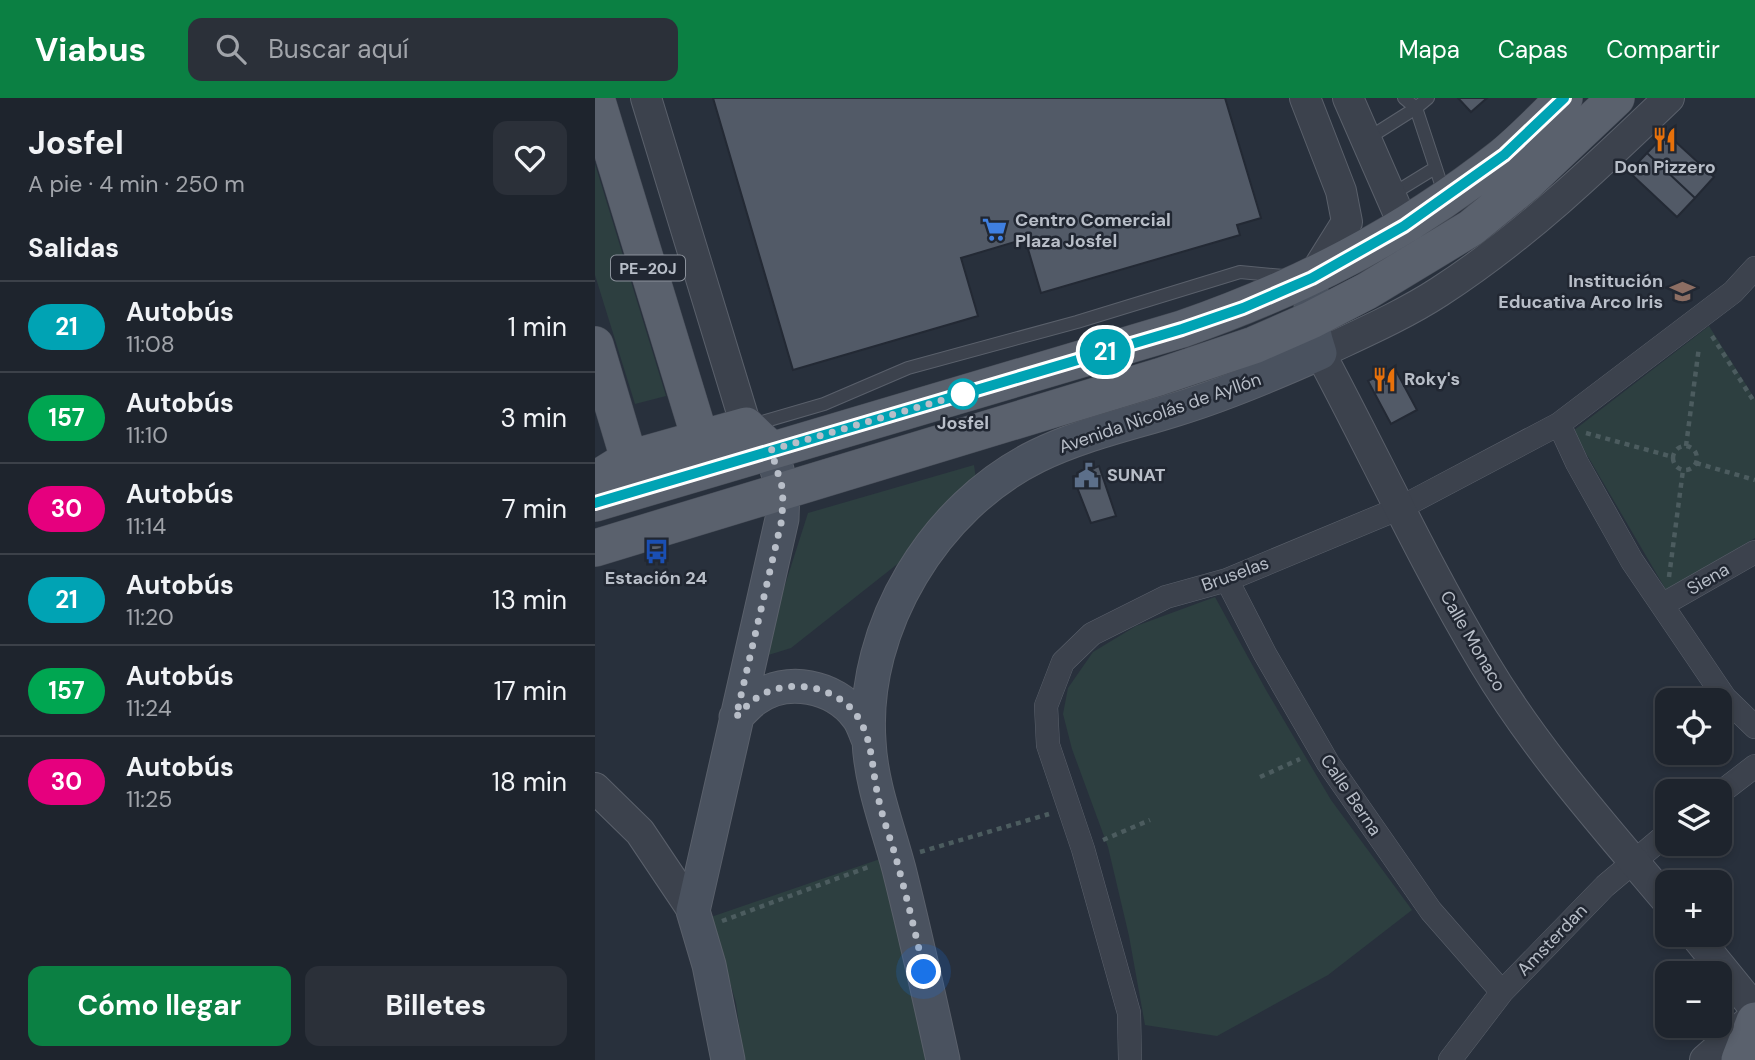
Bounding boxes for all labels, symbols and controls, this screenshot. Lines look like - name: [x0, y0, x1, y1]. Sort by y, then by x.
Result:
- search box: [188, 18, 678, 81]
- text: Viabus: [35, 28, 146, 71]
- icon: search: [212, 30, 250, 68]
- text: Buscar aquí: [268, 32, 409, 66]
- text: Mapa: [1398, 34, 1460, 65]
- text: Capas: [1498, 34, 1568, 65]
- text: Compartir: [1606, 34, 1720, 65]
- text: Josfel: [28, 121, 124, 164]
- button: heart: [493, 121, 567, 195]
- restaurant icon: Don Pizzero: [1651, 126, 1679, 154]
- place label: Don Pizzero: [1614, 155, 1716, 179]
- text: A pie · 4 min · 250 m: [28, 169, 245, 199]
- place label: Centro Comercial Plaza Josfel: [1015, 208, 1171, 253]
- supermarket icon: Centro Comercial Plaza Josfel: [981, 216, 1009, 244]
- text: Salidas: [28, 231, 119, 265]
- road number: PE-20J: [611, 256, 685, 280]
- place label: Institución Educativa Arco Iris: [1498, 269, 1663, 314]
- school or university icon: Institución Educativa Arco Iris: [1669, 277, 1697, 305]
- text: Autobús: [126, 295, 234, 329]
- text: 1 min: [508, 310, 567, 344]
- text: 21: [55, 311, 78, 342]
- text: 11:08: [126, 329, 175, 359]
- line badge: 21: [1073, 329, 1137, 375]
- text: 21: [1094, 336, 1116, 367]
- restaurant icon: Roky's: [1370, 365, 1398, 393]
- street label: Avenida Nicolás de Ayllón: [1056, 367, 1264, 459]
- place label: Roky's: [1404, 367, 1460, 391]
- marker: Josfel: [948, 379, 978, 409]
- text: Autobús: [126, 386, 234, 420]
- text: 3 min: [500, 401, 567, 435]
- text: 157: [48, 402, 85, 433]
- place label: Josfel: [937, 411, 989, 435]
- text: 11:10: [126, 420, 168, 450]
- public building icon: SUNAT: [1073, 461, 1101, 489]
- place label: SUNAT: [1107, 463, 1166, 487]
- text: Autobús: [126, 477, 234, 511]
- text: 7 min: [502, 492, 567, 526]
- text: 30: [51, 493, 82, 524]
- text: 11:14: [126, 511, 166, 541]
- bus stop icon: Estación 24: [642, 537, 670, 565]
- street label: Bruselas: [1198, 551, 1272, 597]
- street label: Siena: [1682, 557, 1734, 601]
- place label: Estación 24: [605, 566, 707, 590]
- text: Autobús: [126, 568, 234, 602]
- text: 13 min: [492, 583, 567, 617]
- text: 21: [55, 584, 78, 615]
- street label: Calle Monaco: [1434, 586, 1512, 696]
- text: 11:20: [126, 602, 174, 632]
- text: Autobús: [126, 659, 234, 693]
- text: 17 min: [494, 674, 567, 708]
- text: 157: [48, 675, 85, 706]
- map controls: [1655, 688, 1732, 1038]
- button: locate: [1655, 688, 1732, 765]
- text: 11:24: [126, 693, 172, 723]
- street label: Calle Berna: [1315, 749, 1387, 841]
- text: Autobús: [126, 750, 234, 784]
- text: 18 min: [492, 765, 567, 799]
- text: 30: [51, 766, 82, 797]
- button: layers: [1655, 779, 1732, 856]
- text: 11:25: [126, 784, 172, 814]
- button: +: [1655, 870, 1732, 947]
- street label: Amsterdan: [1512, 899, 1592, 981]
- your location: [906, 954, 941, 989]
- button: −: [1655, 961, 1732, 1038]
- button: Cómo llegar: [28, 966, 291, 1046]
- button: Billetes: [305, 966, 567, 1046]

